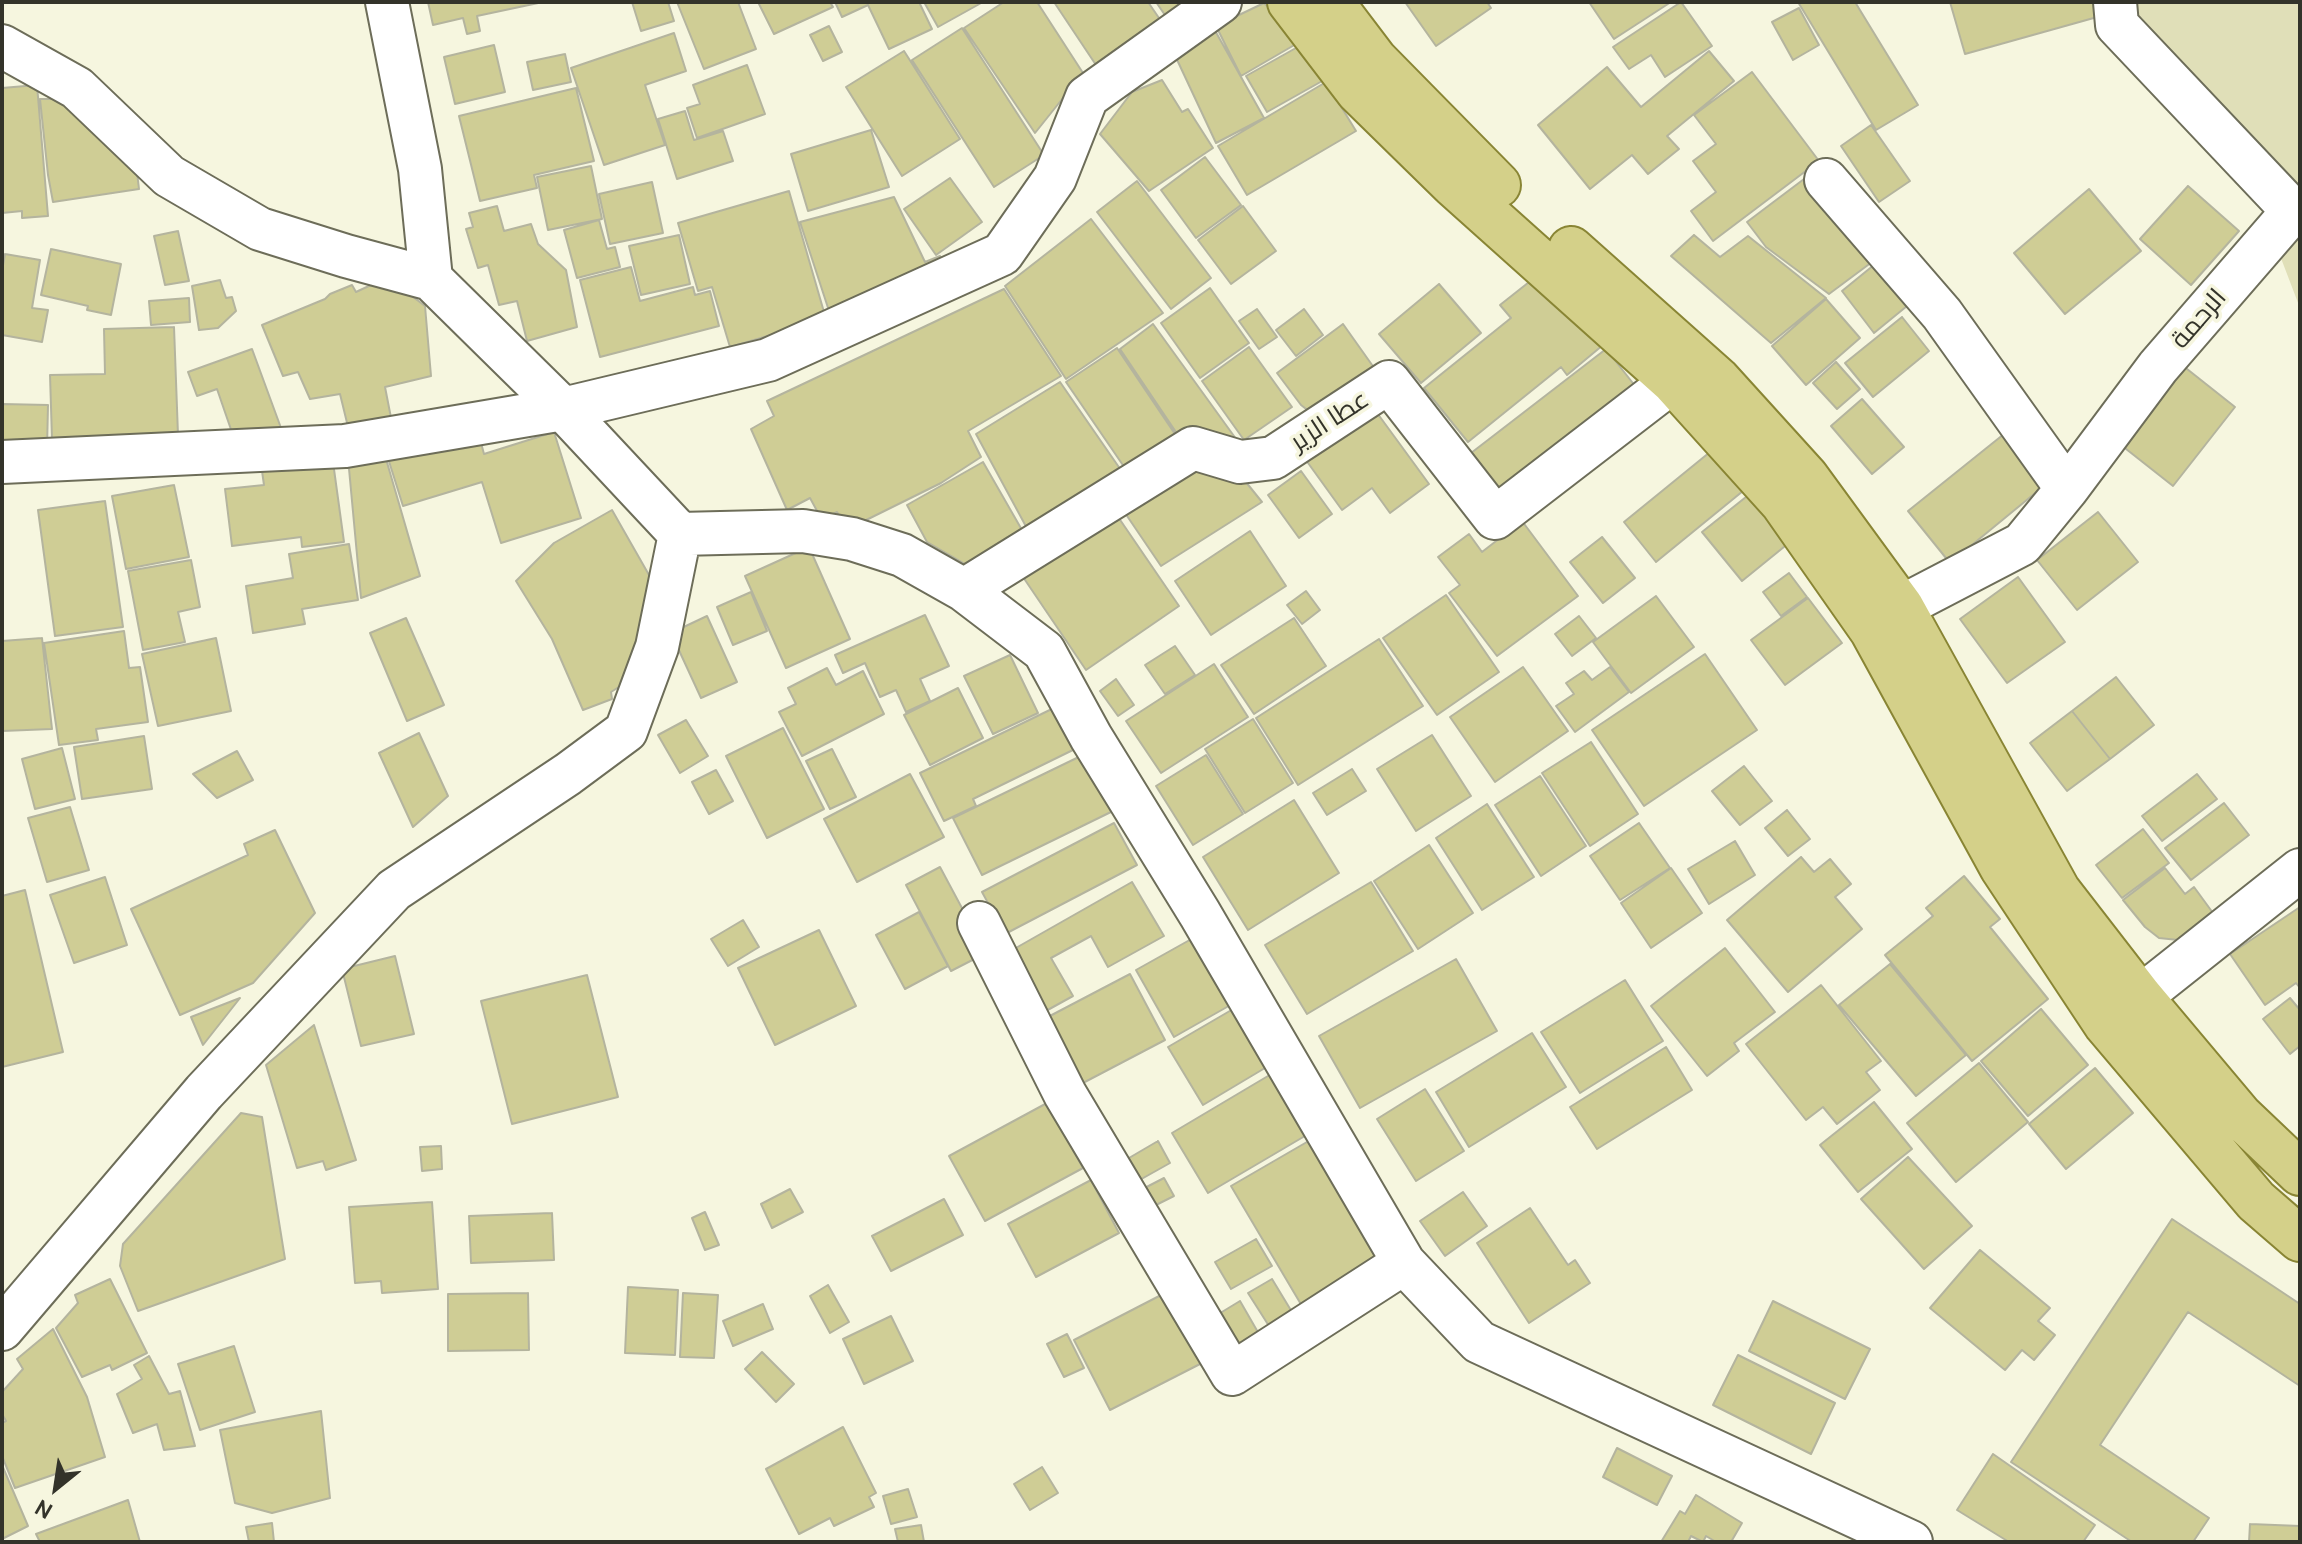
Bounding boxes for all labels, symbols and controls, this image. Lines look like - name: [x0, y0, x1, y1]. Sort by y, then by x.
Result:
- street label: الرحمة: [2165, 283, 2233, 355]
- street label: عطا الزير: [1285, 384, 1375, 458]
- north arrow: [16, 1448, 96, 1528]
- text: N: [30, 1494, 57, 1525]

